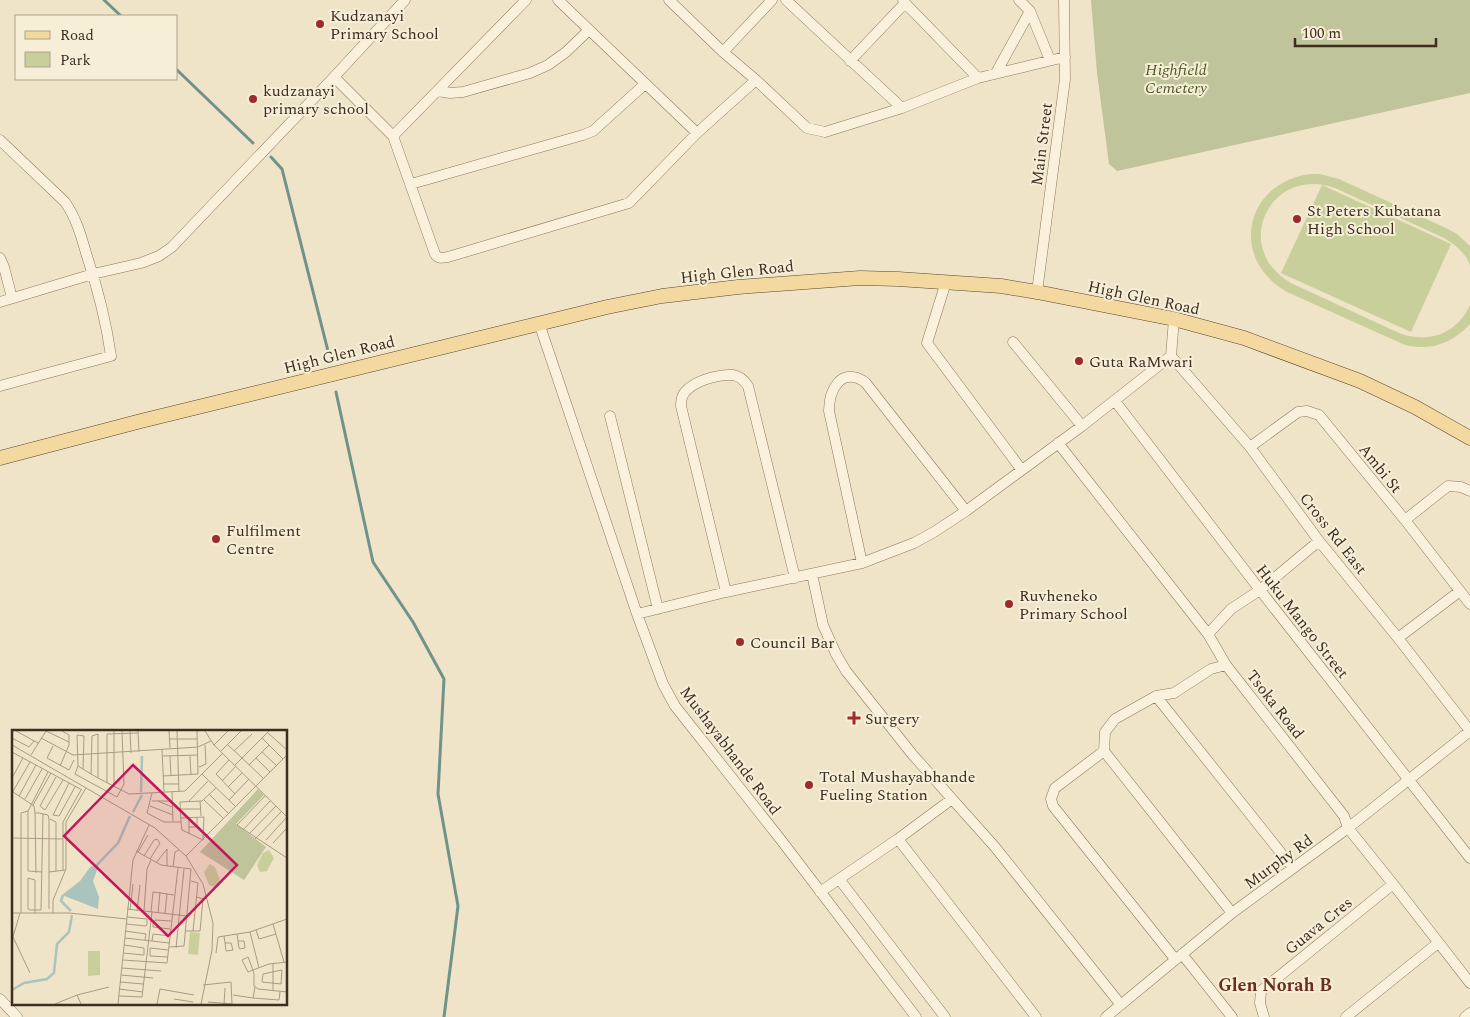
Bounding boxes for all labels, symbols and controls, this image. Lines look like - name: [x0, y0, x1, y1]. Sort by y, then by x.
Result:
- place label: Kudzanayi Primary School: [330, 4, 439, 46]
- legend: [15, 15, 178, 80]
- scale bar: [1295, 15, 1436, 47]
- marker: Kudzanayi Primary School: [314, 18, 326, 30]
- text: 100 m: [1302, 22, 1341, 45]
- text: Road: [60, 24, 94, 47]
- text: Park: [60, 49, 91, 72]
- park label: Highfield Cemetery: [1145, 58, 1207, 100]
- place label: kudzanayi primary school: [263, 79, 369, 121]
- marker: kudzanayi primary school: [247, 93, 259, 105]
- street label: Main Street: [1025, 101, 1059, 187]
- place label: St Peters Kubatana High School: [1307, 199, 1441, 241]
- marker: St Peters Kubatana High School: [1291, 213, 1303, 225]
- street label: High Glen Road: [679, 254, 795, 290]
- street label: High Glen Road: [1086, 274, 1202, 322]
- street label: High Glen Road: [281, 330, 397, 380]
- place label: Guta RaMwari: [1089, 350, 1193, 374]
- marker: Guta RaMwari: [1073, 355, 1085, 367]
- street label: Ambi St: [1353, 439, 1408, 499]
- street label: Cross Rd East: [1293, 487, 1373, 580]
- place label: Fulfilment Centre: [226, 519, 301, 561]
- marker: Fulfilment Centre: [210, 533, 222, 545]
- street label: Huku Mango Street: [1250, 559, 1355, 684]
- place label: Ruvheneko Primary School: [1019, 584, 1128, 626]
- marker: Ruvheneko Primary School: [1003, 598, 1015, 610]
- place label: Council Bar: [750, 631, 835, 655]
- marker: Council Bar: [734, 636, 746, 648]
- street label: Tsoka Road: [1240, 665, 1310, 744]
- street label: Mushayabhande Road: [674, 681, 787, 820]
- place label: Surgery: [865, 707, 920, 731]
- marker: Surgery: [847, 711, 861, 725]
- inset map: [12, 730, 288, 1004]
- place label: Total Mushayabhande Fueling Station: [819, 765, 975, 807]
- marker: Total Mushayabhande Fueling Station: [803, 779, 815, 791]
- street label: Murphy Rd: [1239, 829, 1318, 895]
- street label: Guava Cres: [1280, 891, 1358, 961]
- district label: Glen Norah B: [1218, 972, 1332, 999]

